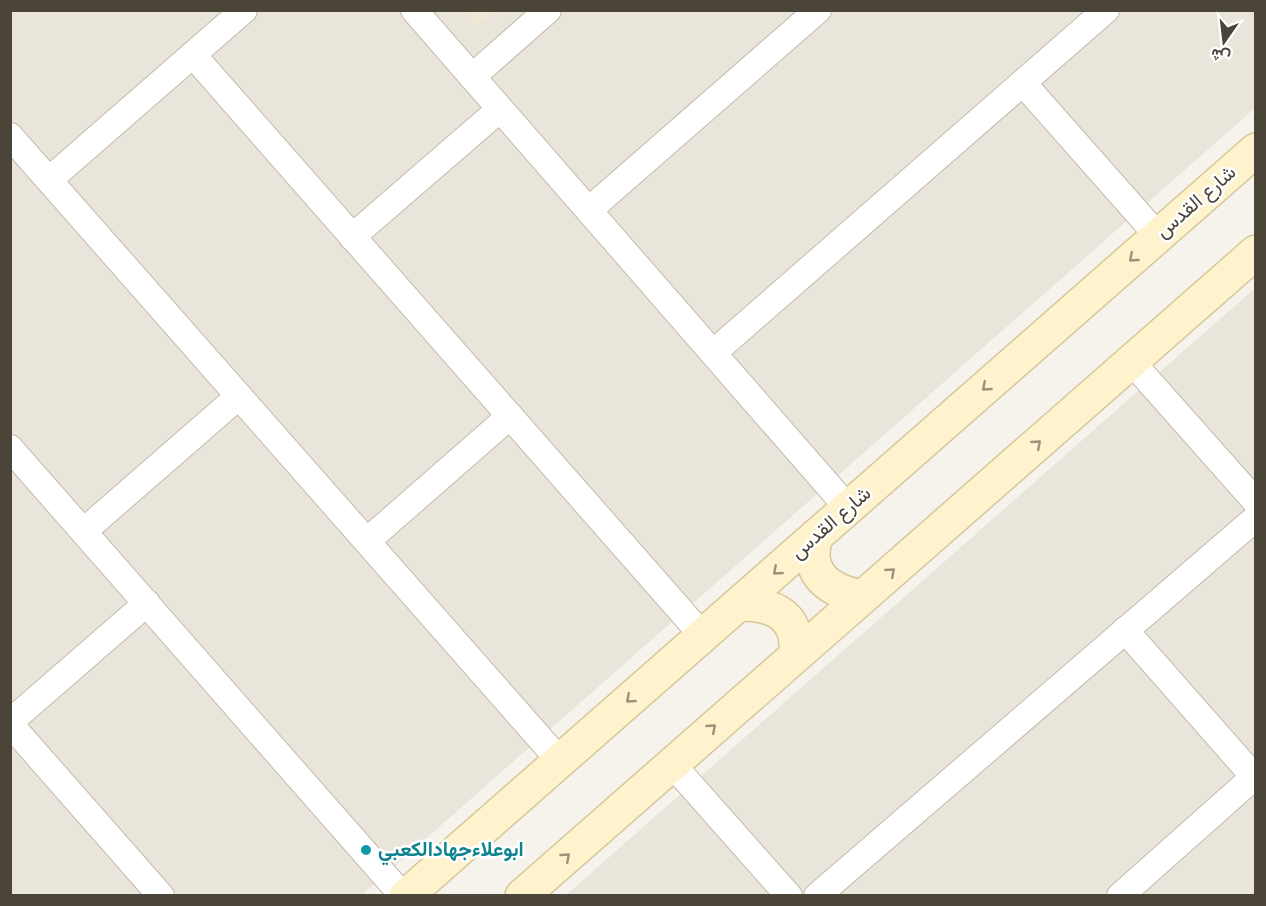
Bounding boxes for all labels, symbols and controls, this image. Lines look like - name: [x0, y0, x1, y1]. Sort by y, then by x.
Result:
- north arrow: [1194, 12, 1254, 72]
- text: ش: [1209, 43, 1233, 69]
- street label: شارع القدس: [1150, 159, 1242, 245]
- one-way arrow: [1129, 251, 1140, 262]
- one-way arrow: [982, 379, 993, 390]
- one-way arrow: [1030, 440, 1041, 451]
- street label: شارع القدس: [785, 480, 877, 566]
- one-way arrow: [773, 564, 783, 575]
- one-way arrow: [884, 568, 894, 579]
- one-way arrow: [626, 692, 637, 703]
- one-way arrow: [705, 724, 716, 735]
- place label: ابوعلاءجهادالكعبي: [378, 836, 524, 866]
- marker: ابوعلاءجهادالكعبي: [359, 843, 373, 857]
- one-way arrow: [559, 853, 570, 864]

